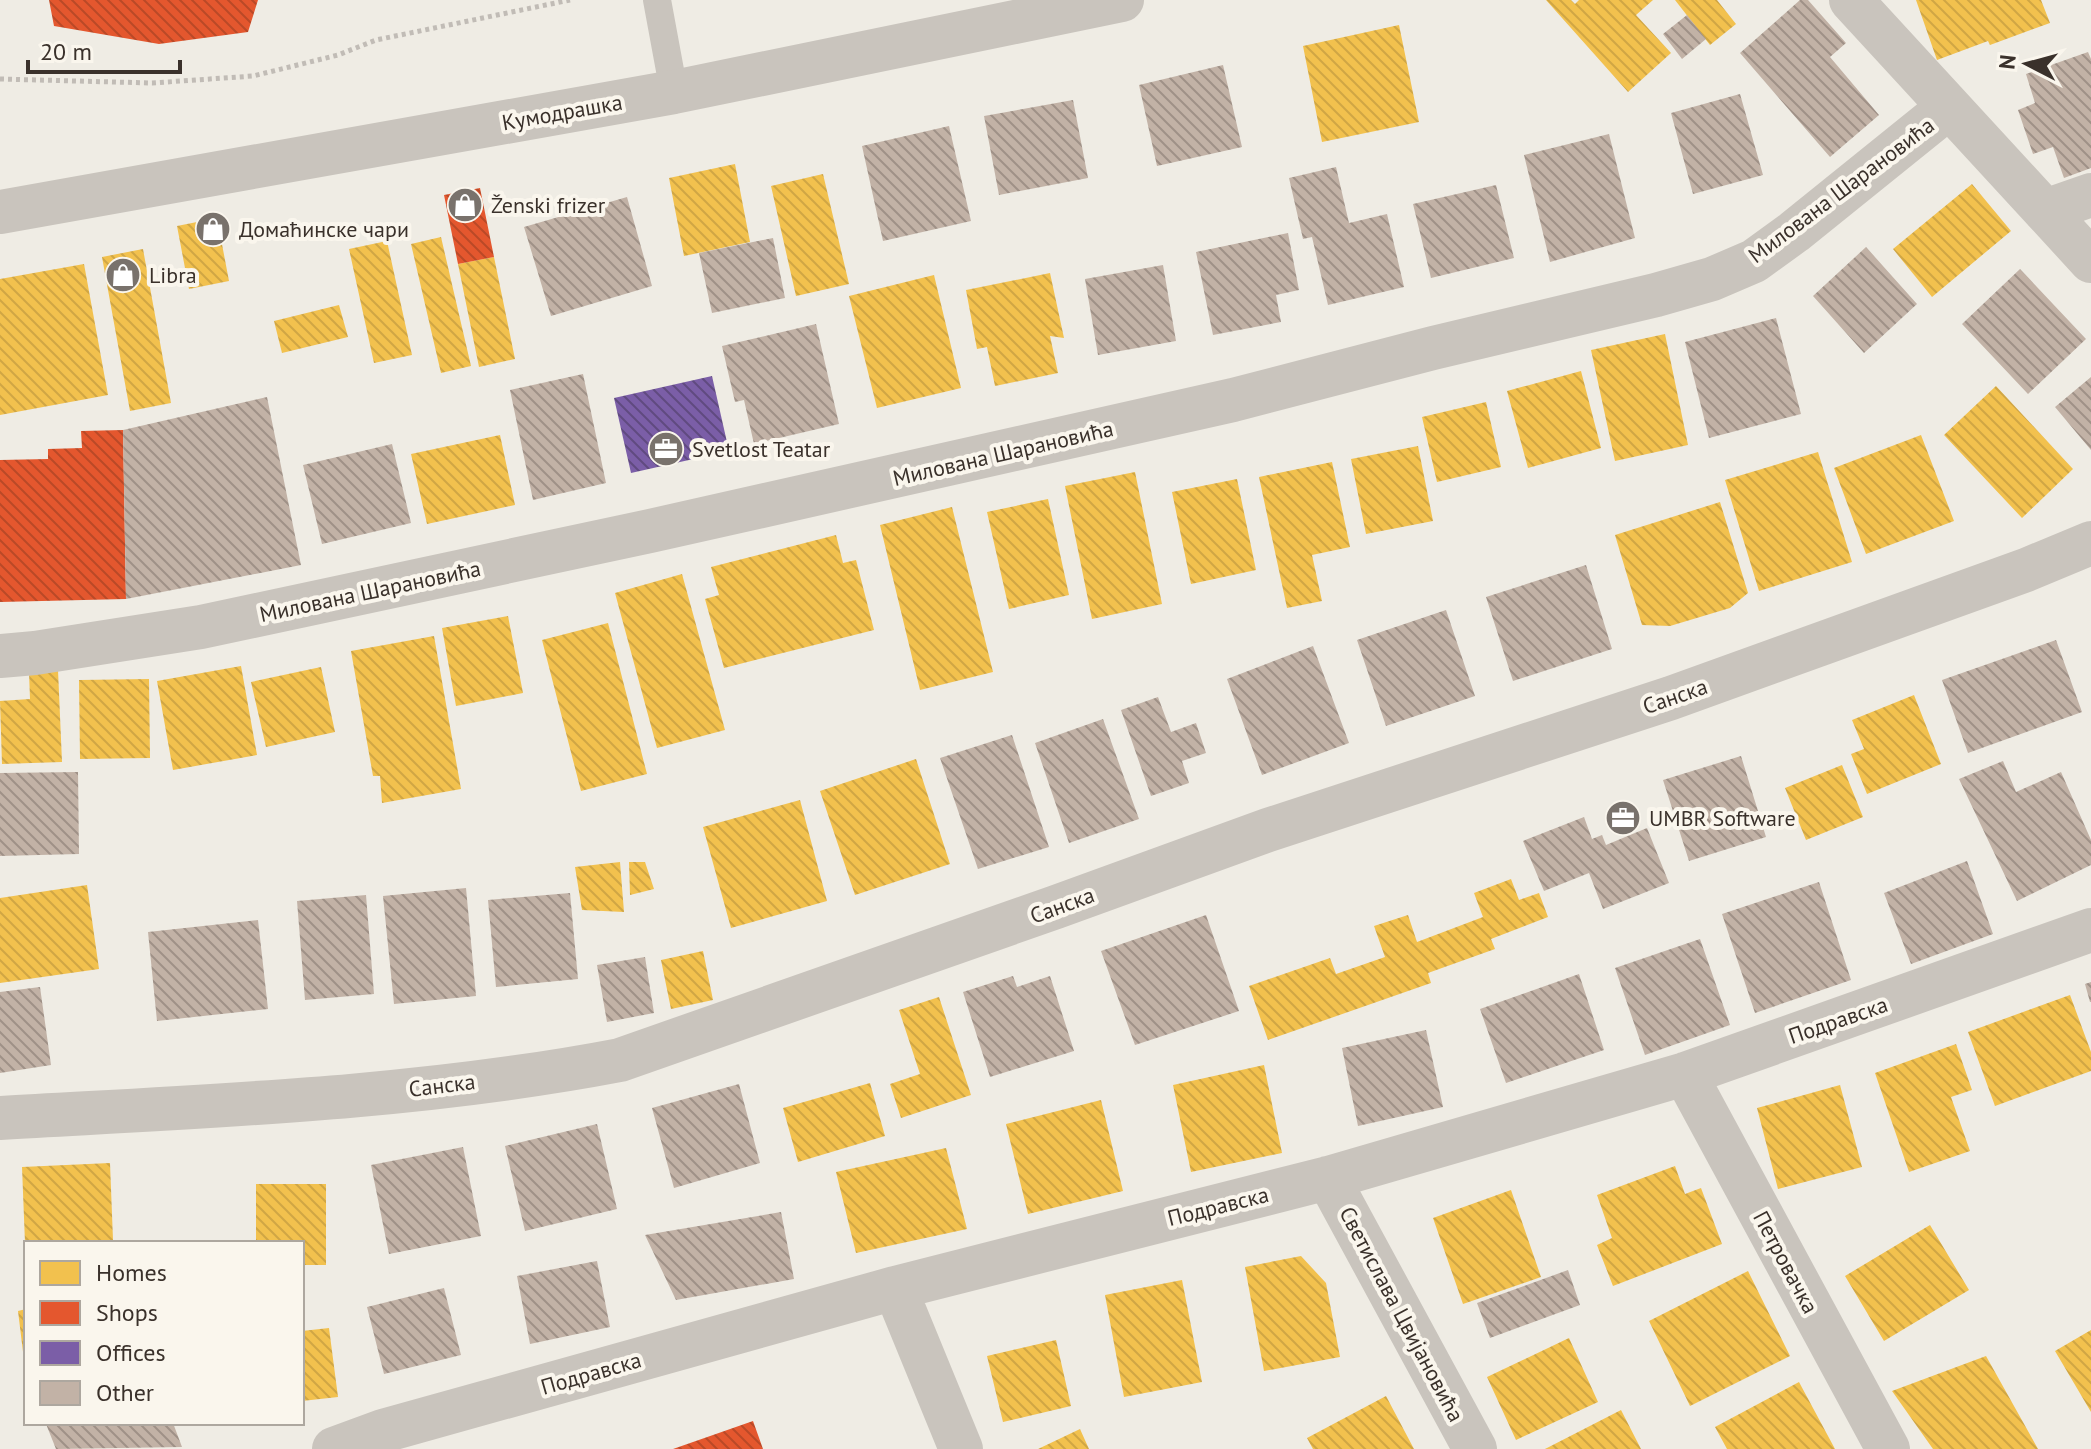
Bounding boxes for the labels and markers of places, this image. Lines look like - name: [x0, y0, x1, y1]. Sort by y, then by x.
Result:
- shop icon: Ženski frizer: [446, 186, 484, 224]
- place label: Ženski frizer: [491, 191, 606, 219]
- shop icon: Домаћинске чари: [194, 210, 232, 248]
- place label: Домаћинске чари: [239, 215, 409, 243]
- shop icon: Libra: [104, 256, 142, 294]
- place label: Libra: [149, 261, 197, 289]
- office icon: Svetlost Teatar: [647, 430, 685, 468]
- place label: Svetlost Teatar: [692, 435, 831, 463]
- office icon: UMBR Software: [1604, 799, 1642, 837]
- place label: UMBR Software: [1649, 804, 1796, 832]

